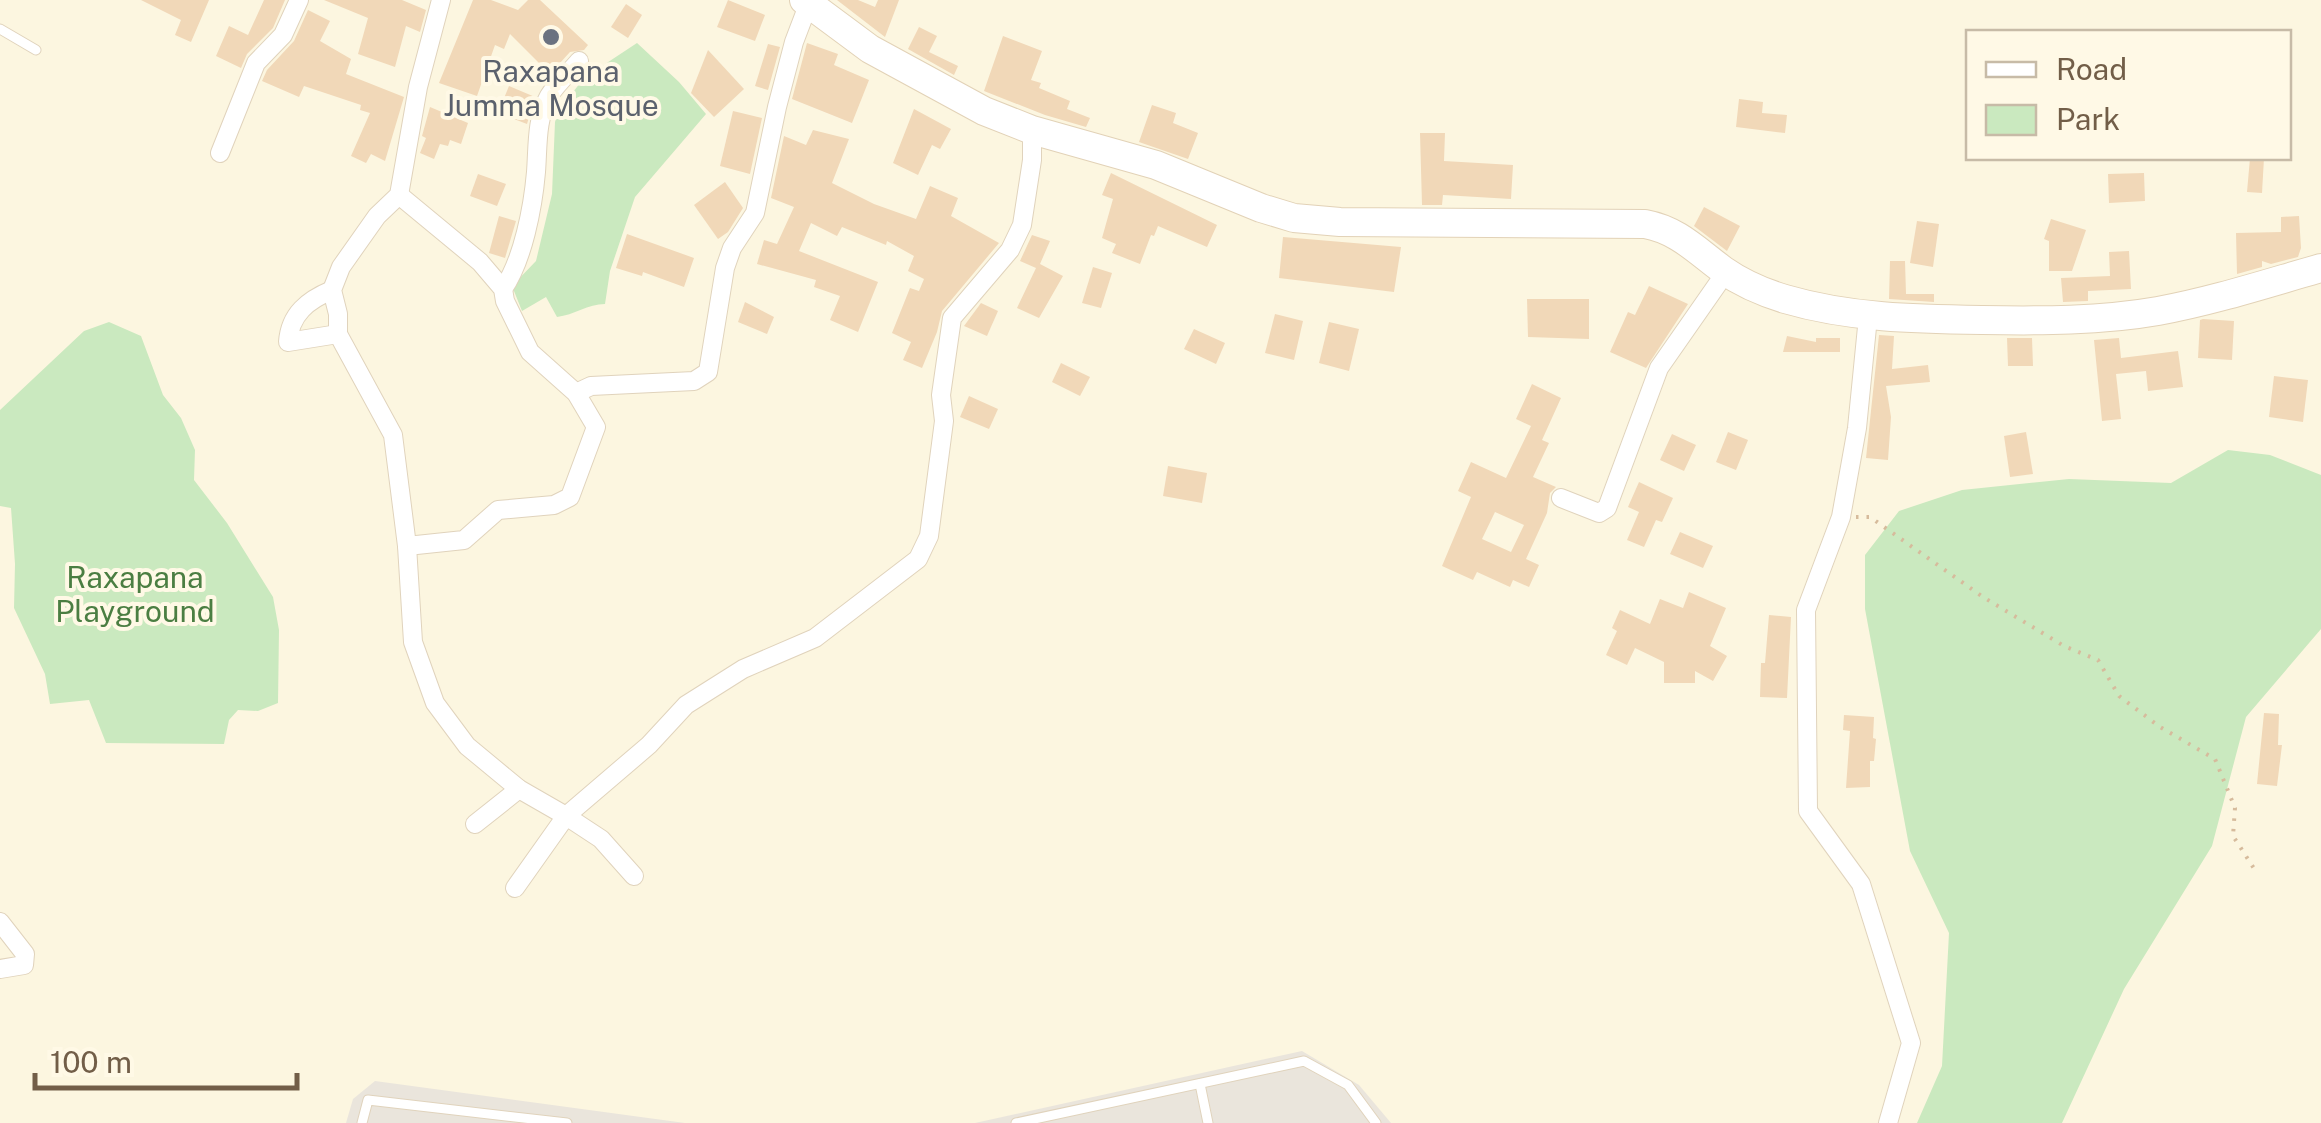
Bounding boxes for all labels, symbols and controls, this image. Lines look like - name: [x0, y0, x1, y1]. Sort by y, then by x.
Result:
- marker: Raxapana Jumma Mosque: [540, 26, 562, 48]
- legend: [1966, 30, 2291, 160]
- text: Road: [2056, 51, 2127, 87]
- place label: Raxapana Jumma Mosque: [443, 53, 659, 123]
- text: Park: [2056, 101, 2120, 137]
- park label: Raxapana Playground: [55, 559, 215, 629]
- scale bar: [35, 1028, 298, 1090]
- text: 100 m: [50, 1044, 132, 1080]

